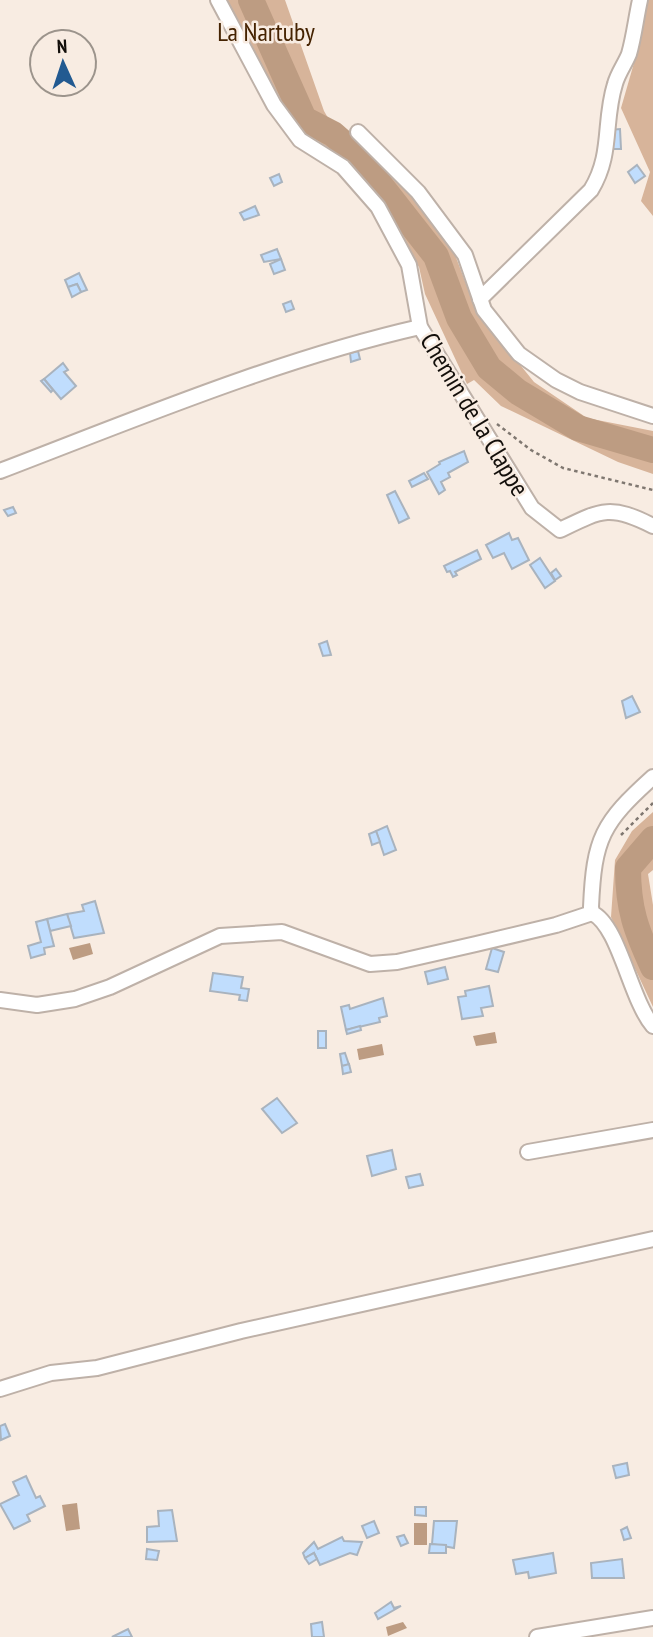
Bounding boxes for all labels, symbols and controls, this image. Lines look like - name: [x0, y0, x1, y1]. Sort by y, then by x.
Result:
- park label: La Nartuby: [217, 15, 315, 48]
- north arrow: [28, 28, 98, 98]
- text: N: [56, 34, 68, 58]
- street label: Chemin de la Clappe: [413, 326, 537, 502]

